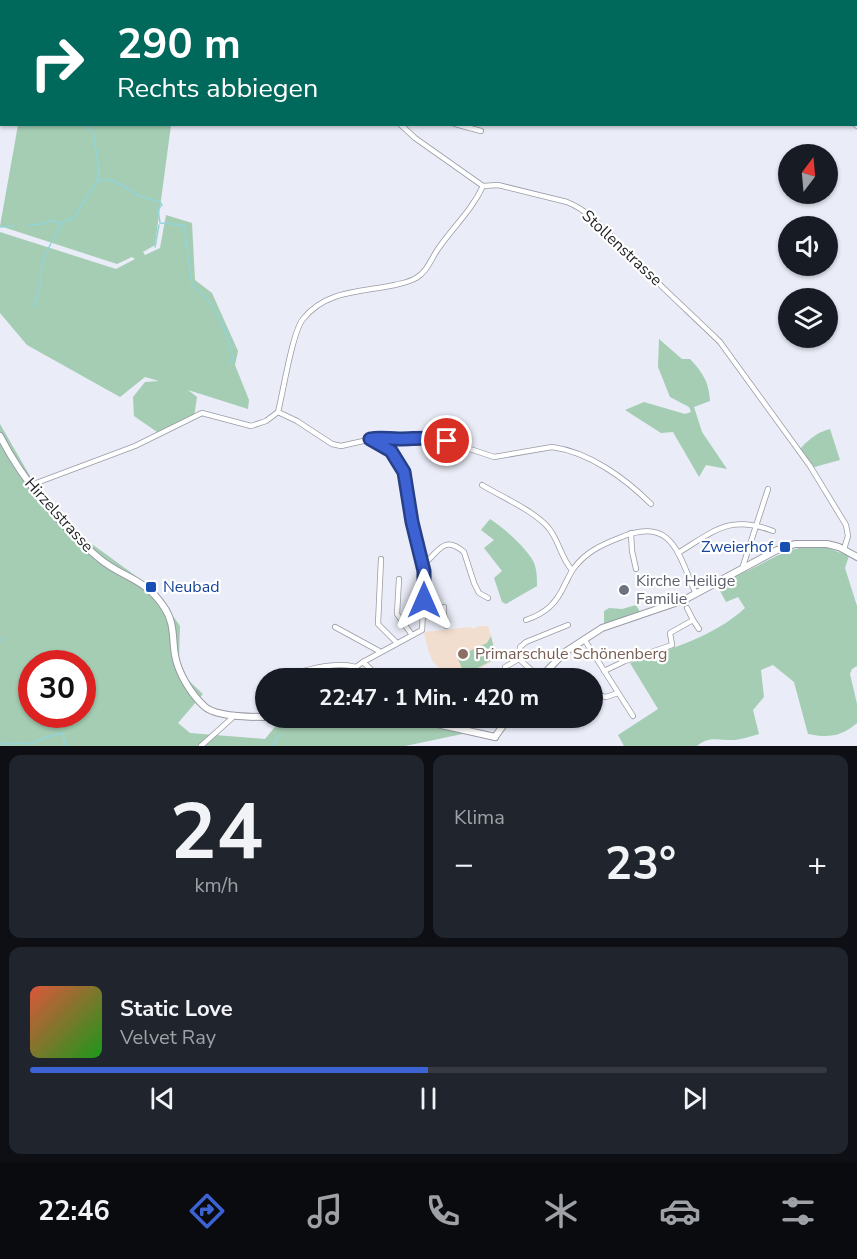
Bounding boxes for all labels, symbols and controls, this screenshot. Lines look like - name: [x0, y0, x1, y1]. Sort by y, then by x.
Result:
- text: 290 m: [117, 16, 241, 73]
- icon: right: [18, 24, 96, 102]
- text: Rechts abbiegen: [117, 70, 318, 107]
- north arrow: [778, 144, 838, 204]
- map controls: [778, 144, 838, 348]
- street label: Stollenstrasse: [577, 205, 667, 291]
- button: sound: [778, 216, 838, 276]
- button: layers: [778, 288, 838, 348]
- pin: [421, 415, 472, 466]
- icon: arrive: [430, 424, 463, 457]
- street label: Hirzelstrasse: [20, 473, 98, 557]
- place label: Zweierhof: [701, 536, 774, 558]
- marker: Zweierhof: [778, 540, 792, 554]
- position arrow: [392, 568, 456, 632]
- place label: Kirche Heilige Familie: [636, 570, 735, 610]
- place label: Neubad: [163, 576, 219, 598]
- marker: Neubad: [144, 580, 158, 594]
- marker: Kirche Heilige Familie: [617, 583, 631, 597]
- place label: Primarschule Schönenberg: [475, 643, 667, 665]
- marker: Primarschule Schönenberg: [456, 647, 470, 661]
- speed limit sign: 30: [18, 650, 96, 728]
- text: 22:47 · 1 Min. · 420 m: [319, 683, 539, 713]
- text: 24: [170, 779, 263, 886]
- text: Klima: [454, 804, 505, 831]
- text: 23°: [605, 834, 676, 895]
- text: −: [454, 842, 474, 887]
- text: +: [807, 842, 827, 887]
- text: km/h: [194, 872, 239, 899]
- text: Static Love: [120, 994, 233, 1024]
- text: Velvet Ray: [120, 1024, 216, 1051]
- icon: previous: [146, 1082, 179, 1115]
- icon: pause: [412, 1082, 445, 1115]
- icon: next: [678, 1082, 711, 1115]
- icon: directions: [186, 1190, 228, 1232]
- icon: music: [304, 1190, 346, 1232]
- icon: phone: [422, 1190, 464, 1232]
- icon: climate: [540, 1190, 582, 1232]
- icon: car: [659, 1190, 701, 1232]
- icon: filters: [777, 1190, 819, 1232]
- text: 22:46: [38, 1193, 110, 1230]

